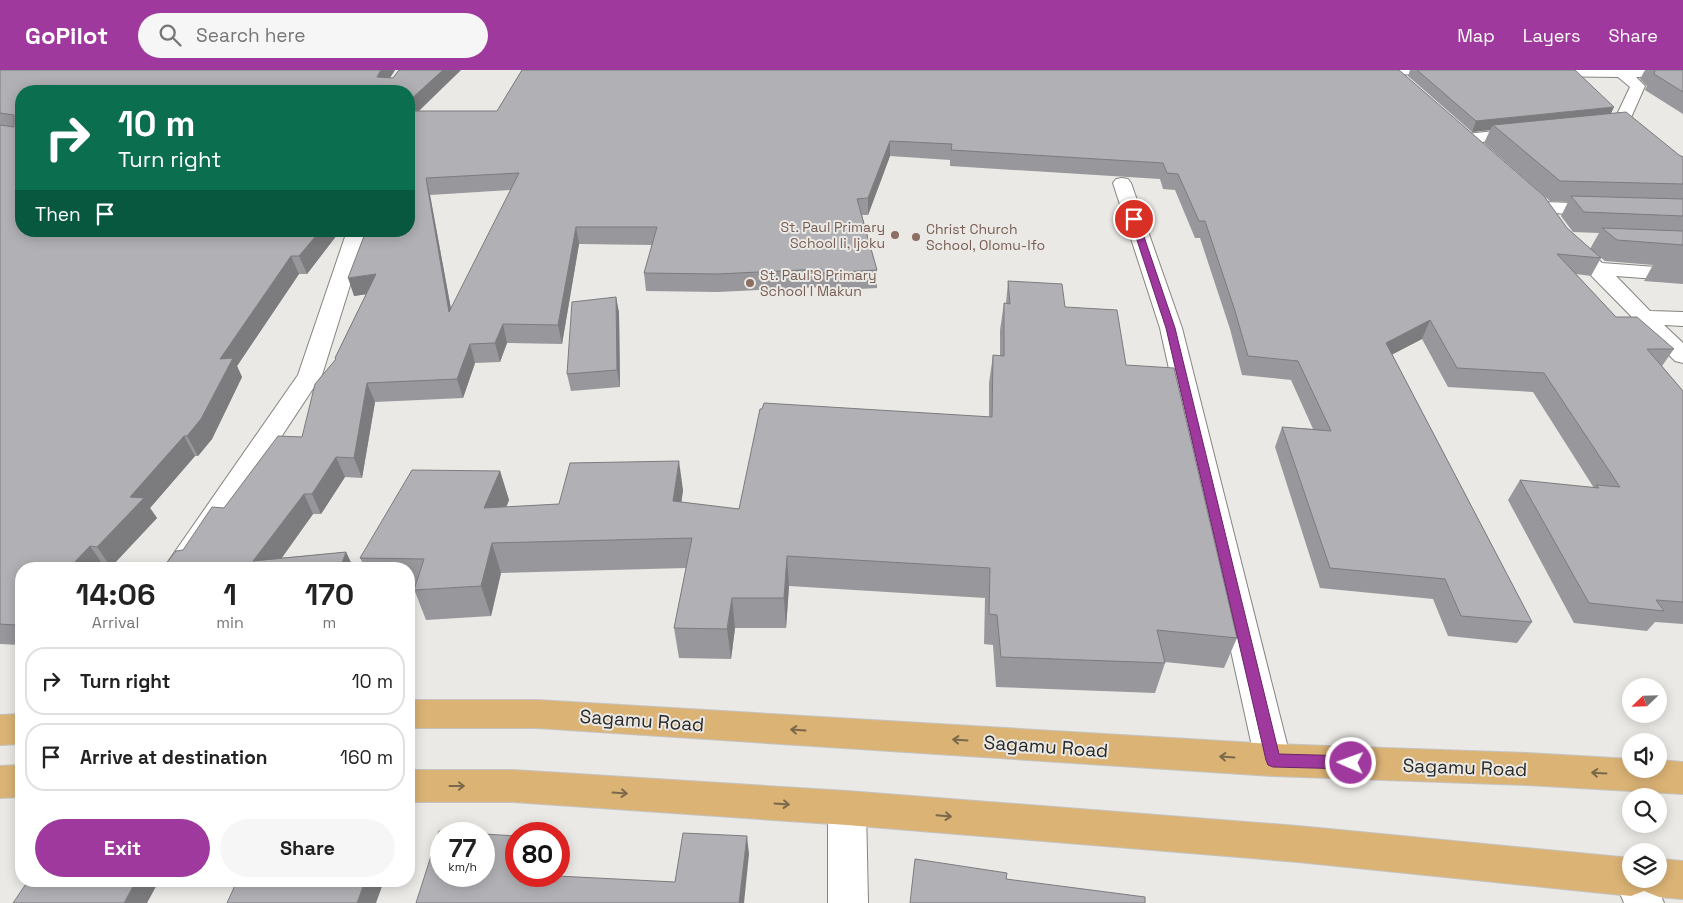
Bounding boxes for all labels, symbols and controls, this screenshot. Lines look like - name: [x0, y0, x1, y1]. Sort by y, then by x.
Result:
- search box: [138, 13, 488, 58]
- text: GoPilot: [25, 20, 108, 51]
- icon: search: [156, 21, 184, 49]
- text: Search here: [196, 23, 306, 48]
- text: Map: [1457, 24, 1495, 47]
- text: Layers: [1523, 24, 1580, 47]
- text: Share: [1608, 24, 1658, 47]
- text: 10 m: [118, 102, 195, 146]
- icon: right: [35, 105, 100, 170]
- text: Turn right: [118, 145, 221, 173]
- pin: [1113, 198, 1155, 240]
- icon: arrive: [91, 200, 119, 228]
- text: Then: [35, 202, 81, 227]
- icon: arrive: [1120, 205, 1148, 233]
- place label: St. Paul Primary School Ii, Ijoku: [781, 218, 885, 252]
- place label: Christ Church School, Olomu-Ifo: [926, 220, 1045, 254]
- marker: St. Paul Primary School Ii, Ijoku: [889, 229, 901, 241]
- marker: Christ Church School, Olomu-Ifo: [910, 231, 922, 243]
- place label: St. Paul'S Primary School I Makun: [760, 266, 877, 300]
- marker: St. Paul'S Primary School I Makun: [744, 277, 756, 289]
- text: 14:06: [76, 575, 155, 614]
- text: 1: [223, 575, 237, 614]
- text: 170: [305, 575, 354, 614]
- text: Arrival: [92, 612, 139, 633]
- text: min: [216, 612, 244, 633]
- text: m: [323, 612, 336, 633]
- icon: right: [37, 667, 65, 695]
- text: Turn right: [80, 669, 170, 694]
- text: 10 m: [352, 669, 393, 694]
- north arrow: [1622, 678, 1668, 722]
- map controls: [1622, 678, 1667, 888]
- street label: Sagamu Road: [579, 704, 705, 737]
- one-way arrow: [790, 725, 806, 734]
- street label: Sagamu Road: [983, 730, 1109, 763]
- button: sound: [1622, 733, 1667, 778]
- one-way arrow: [953, 736, 969, 745]
- position arrow: [1324, 736, 1376, 788]
- icon: arrive: [37, 743, 65, 771]
- text: Arrive at destination: [80, 745, 268, 770]
- text: 160 m: [340, 745, 393, 770]
- one-way arrow: [1220, 753, 1236, 762]
- street label: Sagamu Road: [1402, 753, 1528, 782]
- one-way arrow: [1592, 768, 1608, 777]
- one-way arrow: [449, 781, 465, 791]
- one-way arrow: [611, 788, 627, 798]
- button: search: [1622, 788, 1667, 833]
- one-way arrow: [774, 799, 790, 808]
- one-way arrow: [936, 811, 952, 820]
- button: Exit: [35, 819, 210, 877]
- button: Share: [220, 819, 395, 877]
- speed limit sign: 80: [505, 822, 570, 887]
- text: 77: [449, 832, 476, 864]
- button: layers: [1622, 843, 1667, 888]
- text: km/h: [448, 859, 477, 875]

